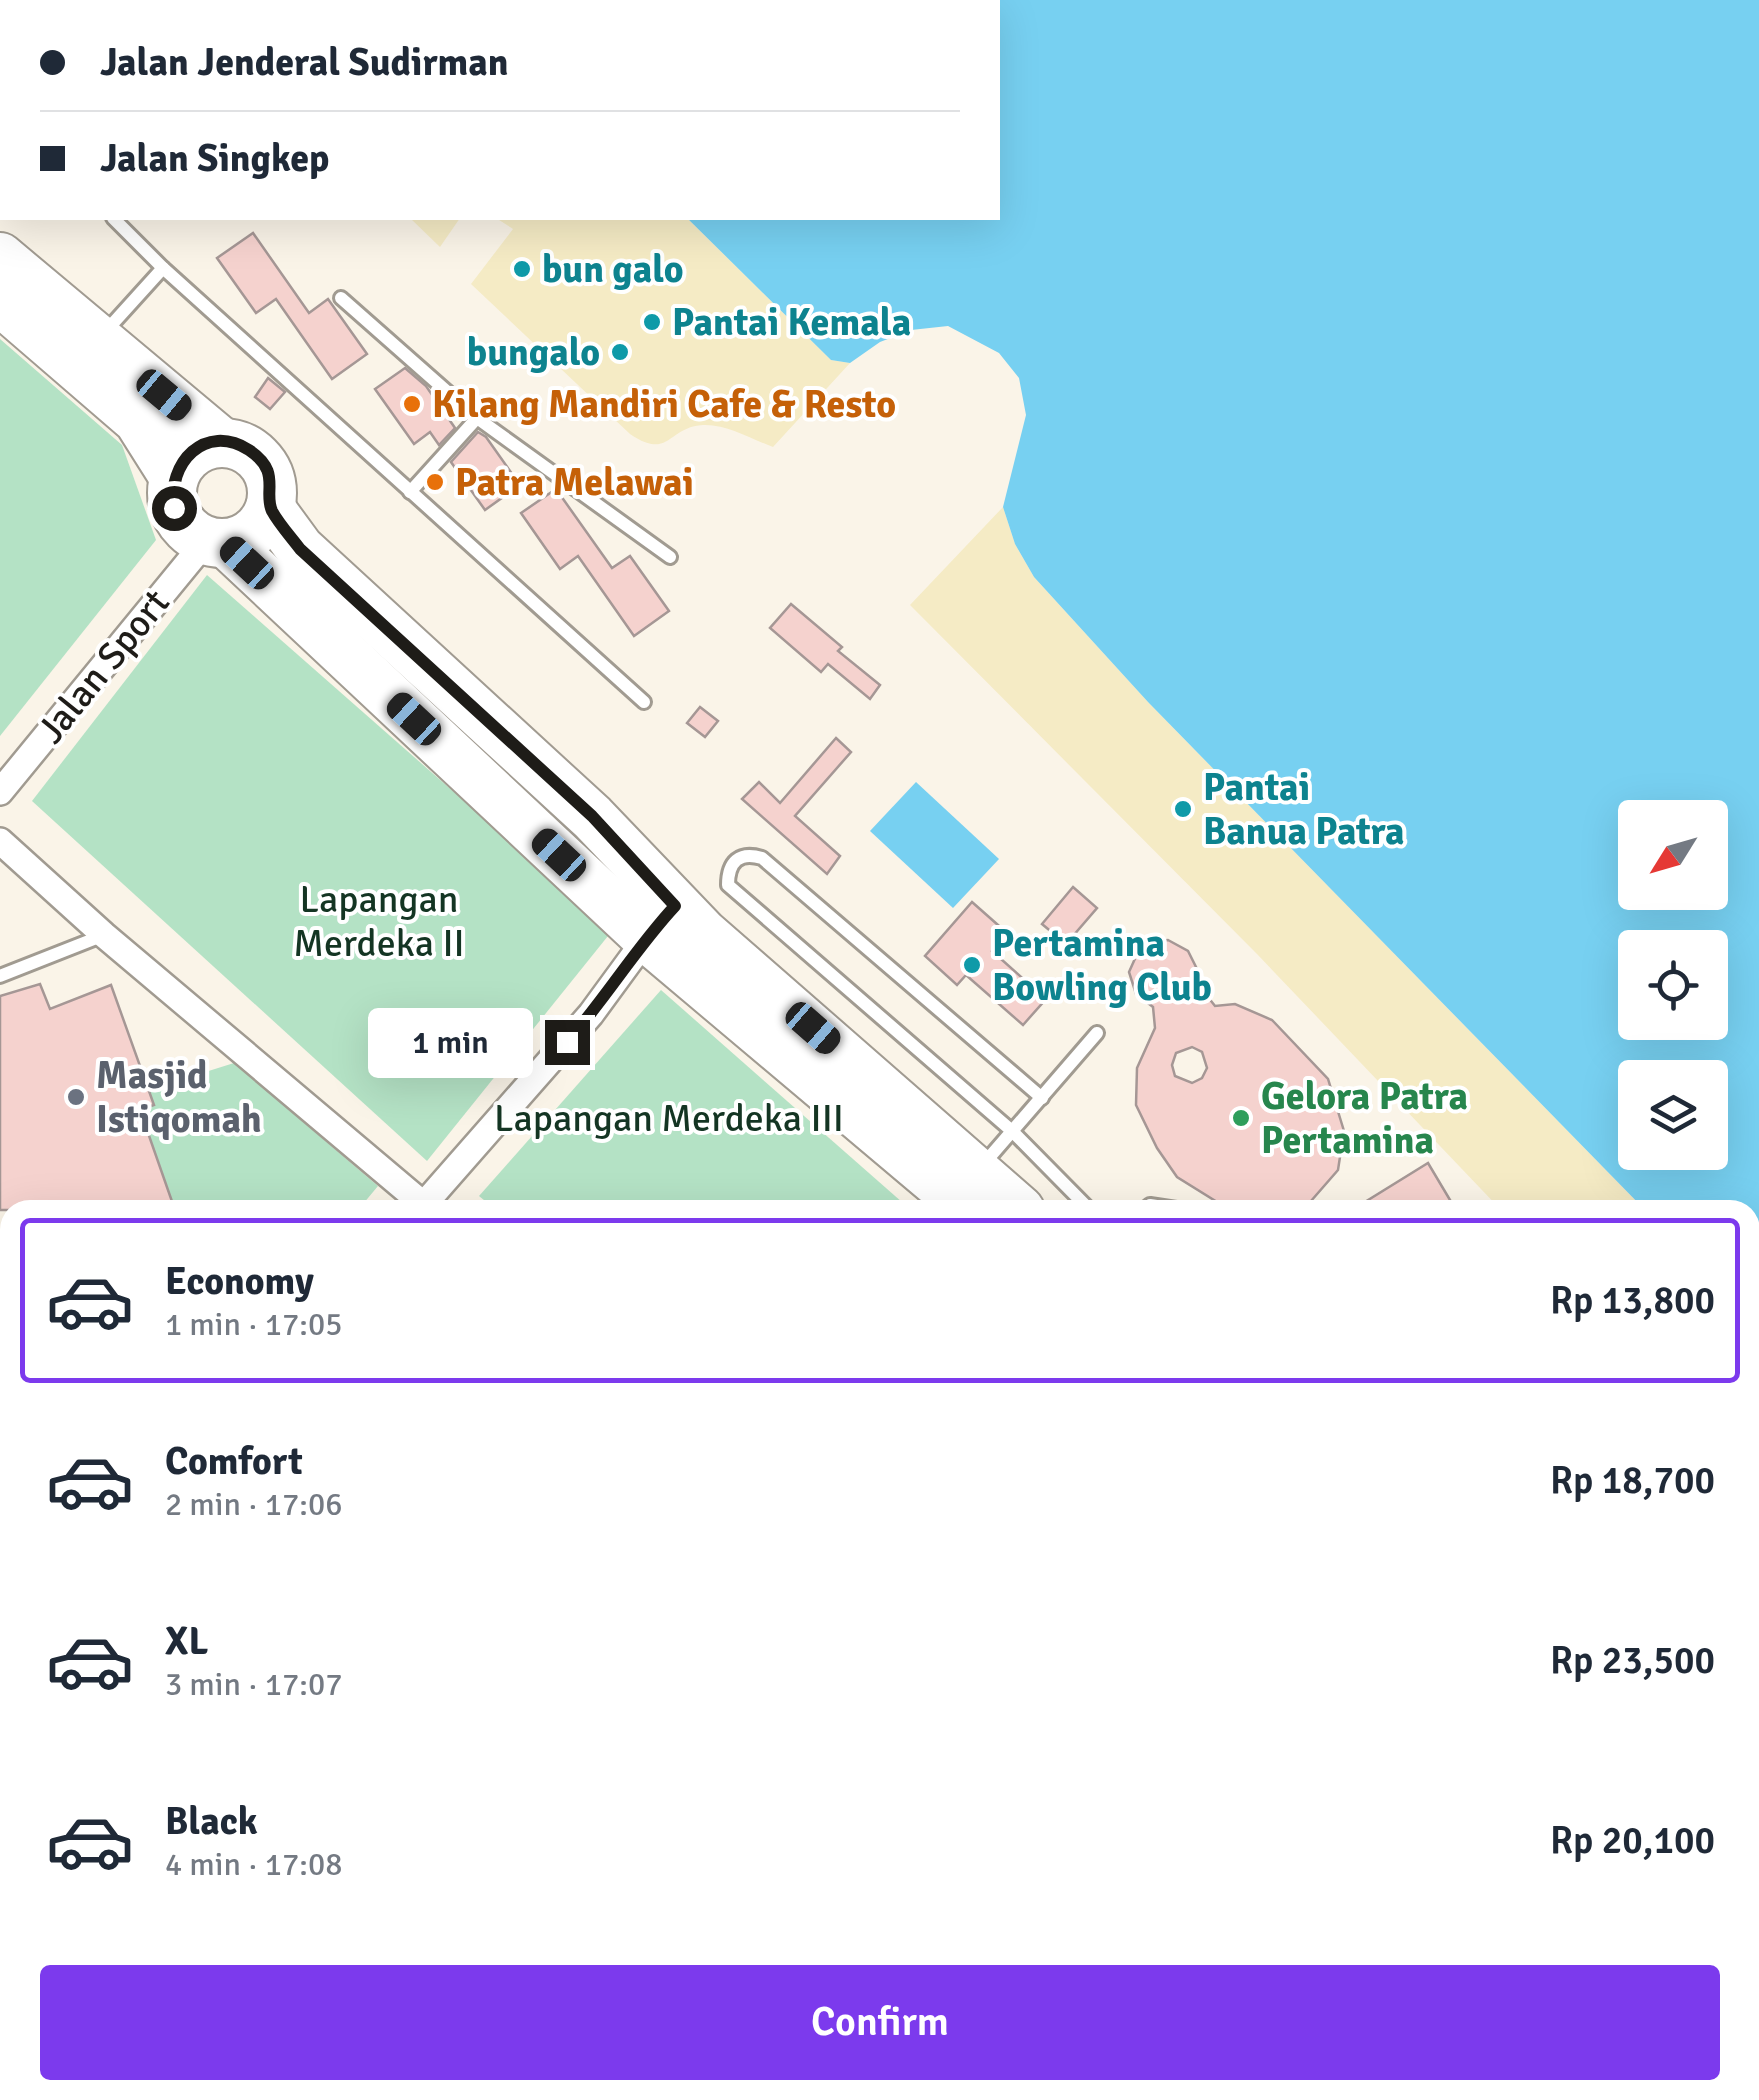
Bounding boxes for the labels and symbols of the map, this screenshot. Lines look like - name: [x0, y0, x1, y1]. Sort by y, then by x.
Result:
- place label: bun galo: [542, 246, 684, 293]
- marker: bun galo: [511, 258, 533, 280]
- place label: Pantai Kemala: [672, 299, 911, 346]
- marker: Pantai Kemala: [641, 311, 663, 333]
- place label: bungalo: [467, 329, 600, 376]
- marker: bungalo: [609, 341, 631, 363]
- car: [131, 364, 197, 426]
- place label: Kilang Mandiri Cafe & Resto: [432, 381, 896, 428]
- marker: Kilang Mandiri Cafe & Resto: [401, 393, 423, 415]
- place label: Patra Melawai: [455, 459, 694, 506]
- marker: Patra Melawai: [424, 471, 446, 493]
- route start: [152, 486, 197, 531]
- car: [215, 532, 279, 594]
- street label: Jalan Sport: [27, 580, 180, 753]
- car: [382, 688, 446, 750]
- place label: Pantai Banua Patra: [1203, 764, 1405, 855]
- marker: Pantai Banua Patra: [1172, 798, 1194, 820]
- north arrow: [1618, 800, 1728, 910]
- car: [527, 824, 591, 886]
- park label: Lapangan Merdeka II: [293, 876, 465, 967]
- place label: Pertamina Bowling Club: [992, 920, 1212, 1011]
- marker: Pertamina Bowling Club: [961, 954, 983, 976]
- car: [781, 997, 845, 1059]
- callout: 1 min: [367, 1007, 532, 1077]
- route end: [545, 1020, 590, 1065]
- place label: Masjid Istiqomah: [96, 1052, 262, 1143]
- place label: Gelora Patra Pertamina: [1261, 1073, 1468, 1164]
- marker: Masjid Istiqomah: [65, 1086, 87, 1108]
- park label: Lapangan Merdeka III: [494, 1095, 844, 1142]
- marker: Gelora Patra Pertamina: [1230, 1107, 1252, 1129]

